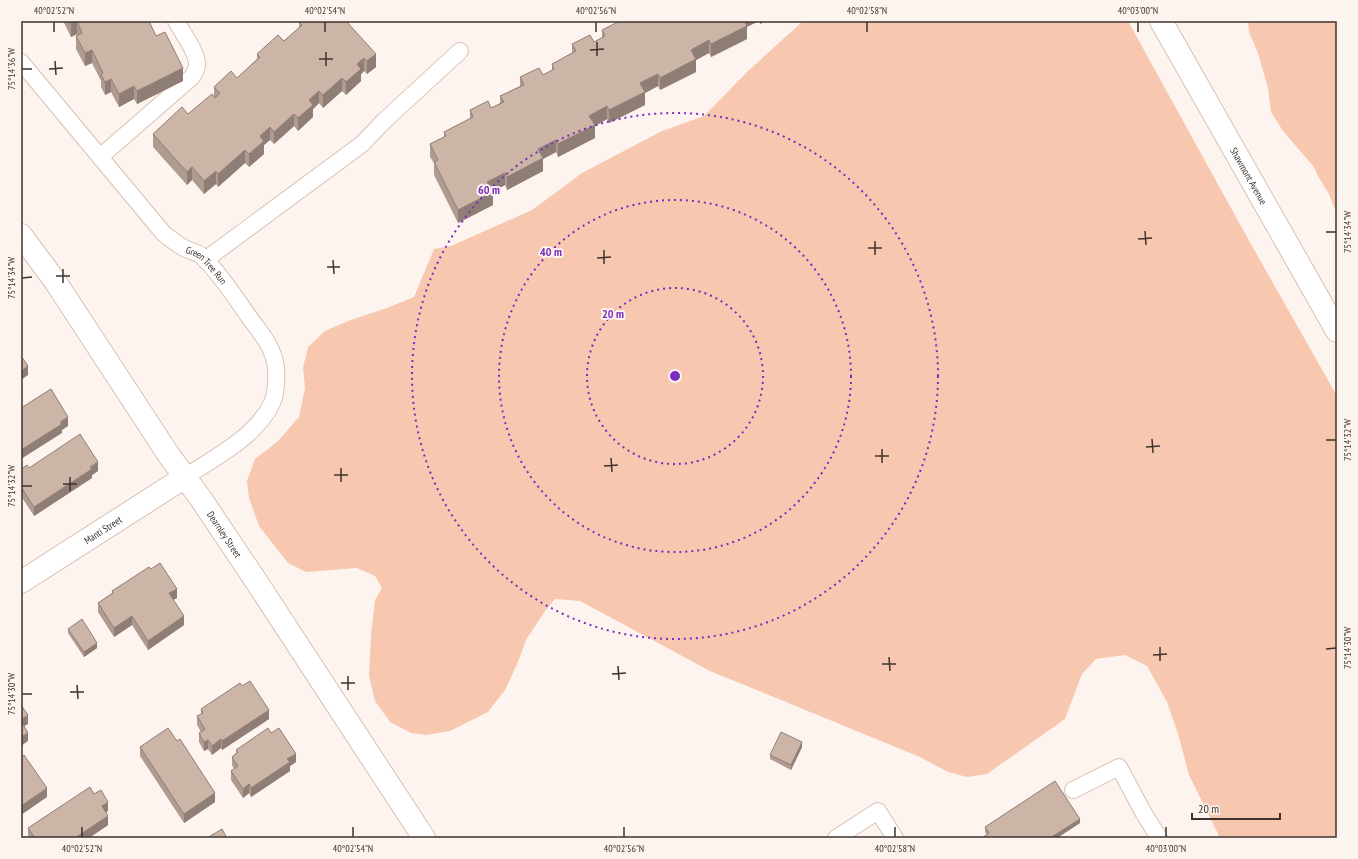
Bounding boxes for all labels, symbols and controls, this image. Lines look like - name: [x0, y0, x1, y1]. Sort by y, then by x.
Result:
- text: 40°02'52"N: [34, 4, 74, 17]
- text: 40°02'54"N: [305, 4, 345, 17]
- text: 40°02'56"N: [576, 4, 616, 17]
- text: 40°02'58"N: [847, 4, 887, 17]
- text: 40°03'00"N: [1118, 4, 1158, 17]
- text: 75°14'36"W: [5, 48, 18, 90]
- street label: Shawmont Avenue: [1227, 145, 1270, 207]
- text: 60 m: [478, 182, 500, 197]
- text: 75°14'34"W: [1341, 211, 1354, 253]
- street label: Green Tree Run: [184, 243, 230, 287]
- text: 40 m: [540, 244, 562, 259]
- text: 75°14'34"W: [5, 257, 18, 299]
- text: 20 m: [602, 306, 624, 321]
- centre of rings: [668, 369, 682, 383]
- text: 75°14'32"W: [1341, 419, 1354, 461]
- text: 75°14'32"W: [5, 465, 18, 507]
- street label: Dearnley Street: [204, 509, 245, 560]
- street label: Manti Street: [82, 513, 125, 547]
- text: 75°14'30"W: [1341, 627, 1354, 669]
- text: 75°14'30"W: [5, 673, 18, 715]
- scale bar: [1192, 795, 1280, 821]
- text: 20 m: [1198, 801, 1219, 816]
- text: 40°02'52"N: [62, 842, 102, 855]
- text: 40°02'54"N: [333, 842, 373, 855]
- text: 40°02'56"N: [604, 842, 644, 855]
- text: 40°02'58"N: [875, 842, 915, 855]
- text: 40°03'00"N: [1146, 842, 1186, 855]

